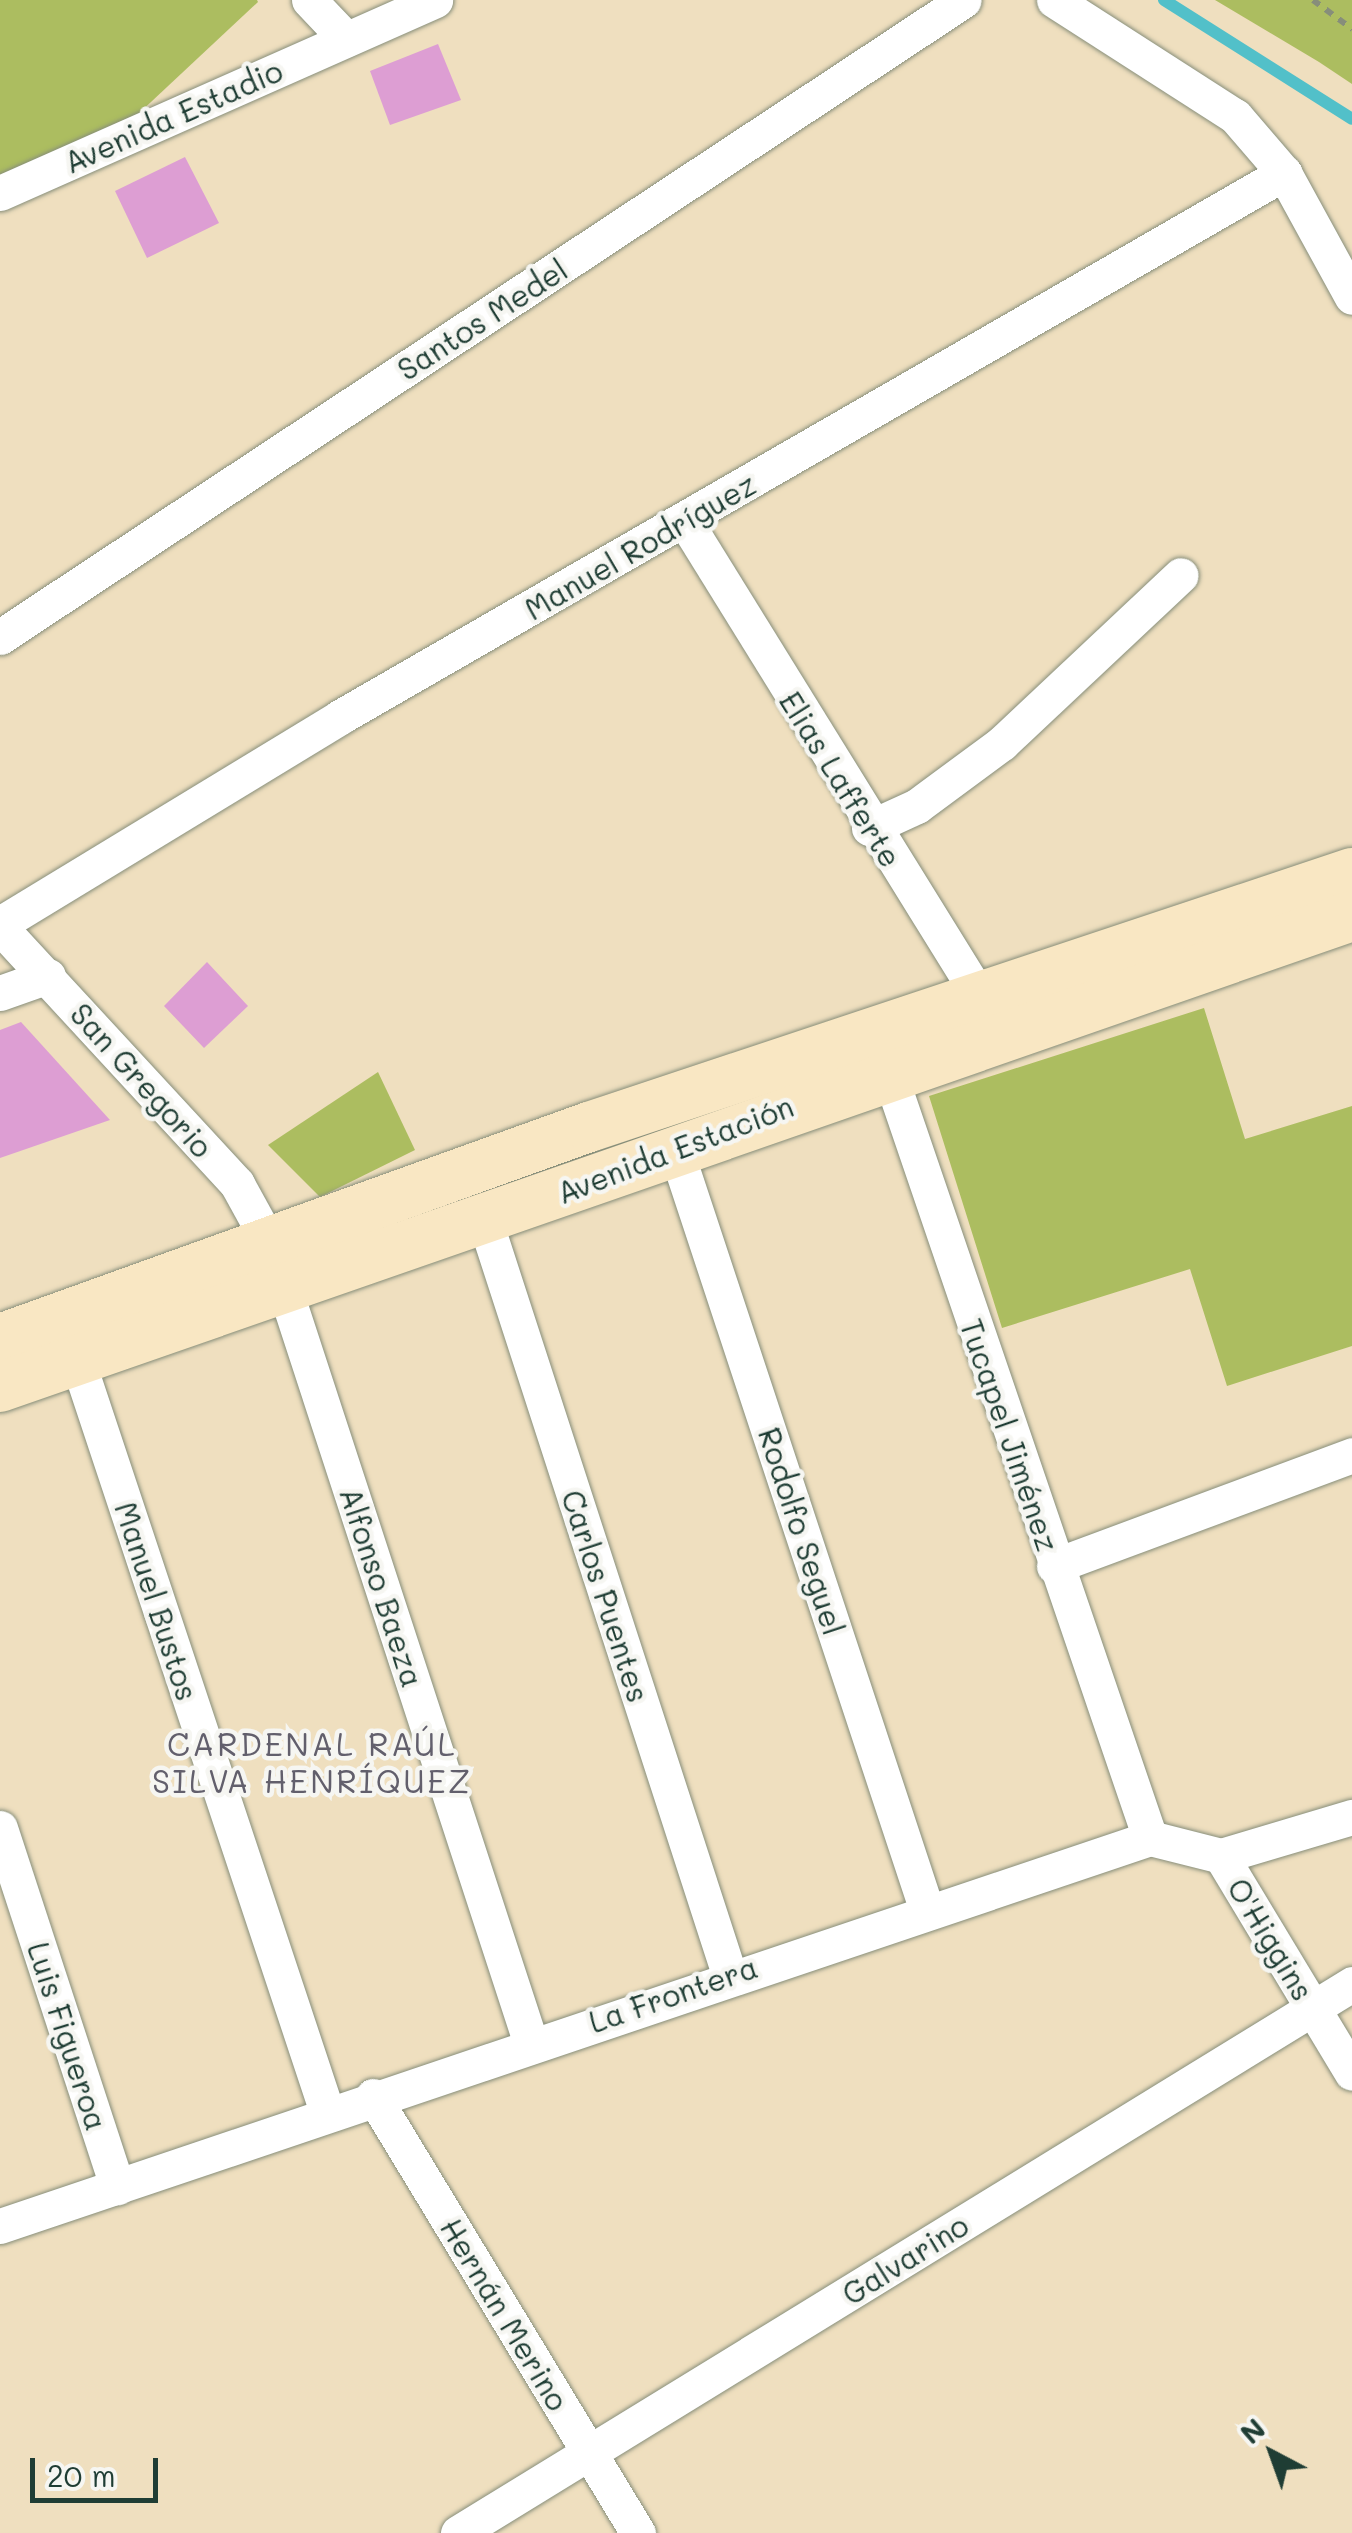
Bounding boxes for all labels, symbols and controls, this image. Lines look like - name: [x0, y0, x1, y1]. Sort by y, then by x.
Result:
- street label: Avenida Estadio: [58, 52, 288, 180]
- street label: Santos Medel: [390, 251, 574, 387]
- street label: Manuel Rodríguez: [518, 465, 762, 627]
- street label: Elias Lafferte: [773, 685, 909, 873]
- street label: San Gregorio: [63, 996, 221, 1164]
- street label: Avenida Estación: [552, 1087, 798, 1211]
- street label: Tucapel Jiménez: [953, 1314, 1067, 1556]
- street label: Rodolfo Seguel: [752, 1423, 852, 1639]
- street label: Alfonso Baeza: [333, 1483, 431, 1691]
- street label: Carlos Puentes: [555, 1485, 657, 1707]
- street label: Manuel Bustos: [108, 1497, 206, 1705]
- district label: CARDENAL RAÚL SILVA HENRÍQUEZ: [152, 1725, 472, 1800]
- street label: O'Higgins: [1221, 1871, 1321, 2007]
- street label: Luis Figueroa: [21, 1938, 115, 2134]
- street label: La Frontera: [584, 1948, 762, 2040]
- street label: Galvarino: [835, 2206, 975, 2312]
- street label: Hernán Merino: [434, 2211, 576, 2417]
- north arrow: [1222, 2403, 1322, 2503]
- text: N: [1232, 2410, 1272, 2451]
- scale bar: [35, 2438, 162, 2500]
- text: 20 m: [47, 2455, 116, 2495]

